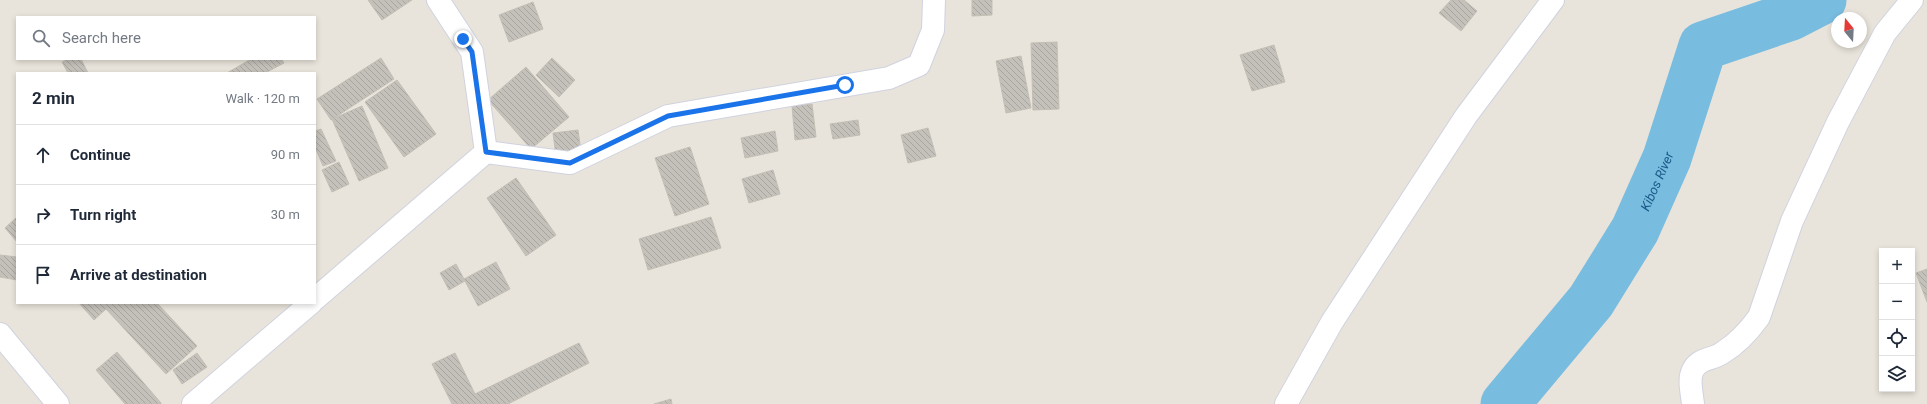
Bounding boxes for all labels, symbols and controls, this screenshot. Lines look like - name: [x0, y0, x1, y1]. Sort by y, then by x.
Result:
- north arrow: [1831, 12, 1867, 48]
- search box: [16, 16, 316, 60]
- icon: search: [30, 27, 52, 49]
- text: Search here: [62, 29, 141, 47]
- route end: [454, 30, 472, 48]
- route start: [836, 76, 854, 94]
- text: 2 min: [32, 88, 75, 108]
- text: Walk · 120 m: [225, 91, 300, 106]
- icon: ahead: [32, 144, 54, 166]
- text: Continue: [70, 146, 131, 164]
- text: 90 m: [271, 147, 300, 162]
- water label: Kibos River: [1637, 150, 1677, 213]
- icon: right: [32, 204, 54, 226]
- text: Turn right: [70, 206, 136, 224]
- text: 30 m: [271, 207, 300, 222]
- map controls: [1879, 248, 1915, 392]
- button: +: [1879, 248, 1915, 284]
- icon: arrive: [32, 264, 54, 286]
- text: Arrive at destination: [70, 266, 207, 284]
- button: −: [1879, 284, 1915, 320]
- button: locate: [1879, 320, 1915, 356]
- button: layers: [1879, 356, 1915, 392]

